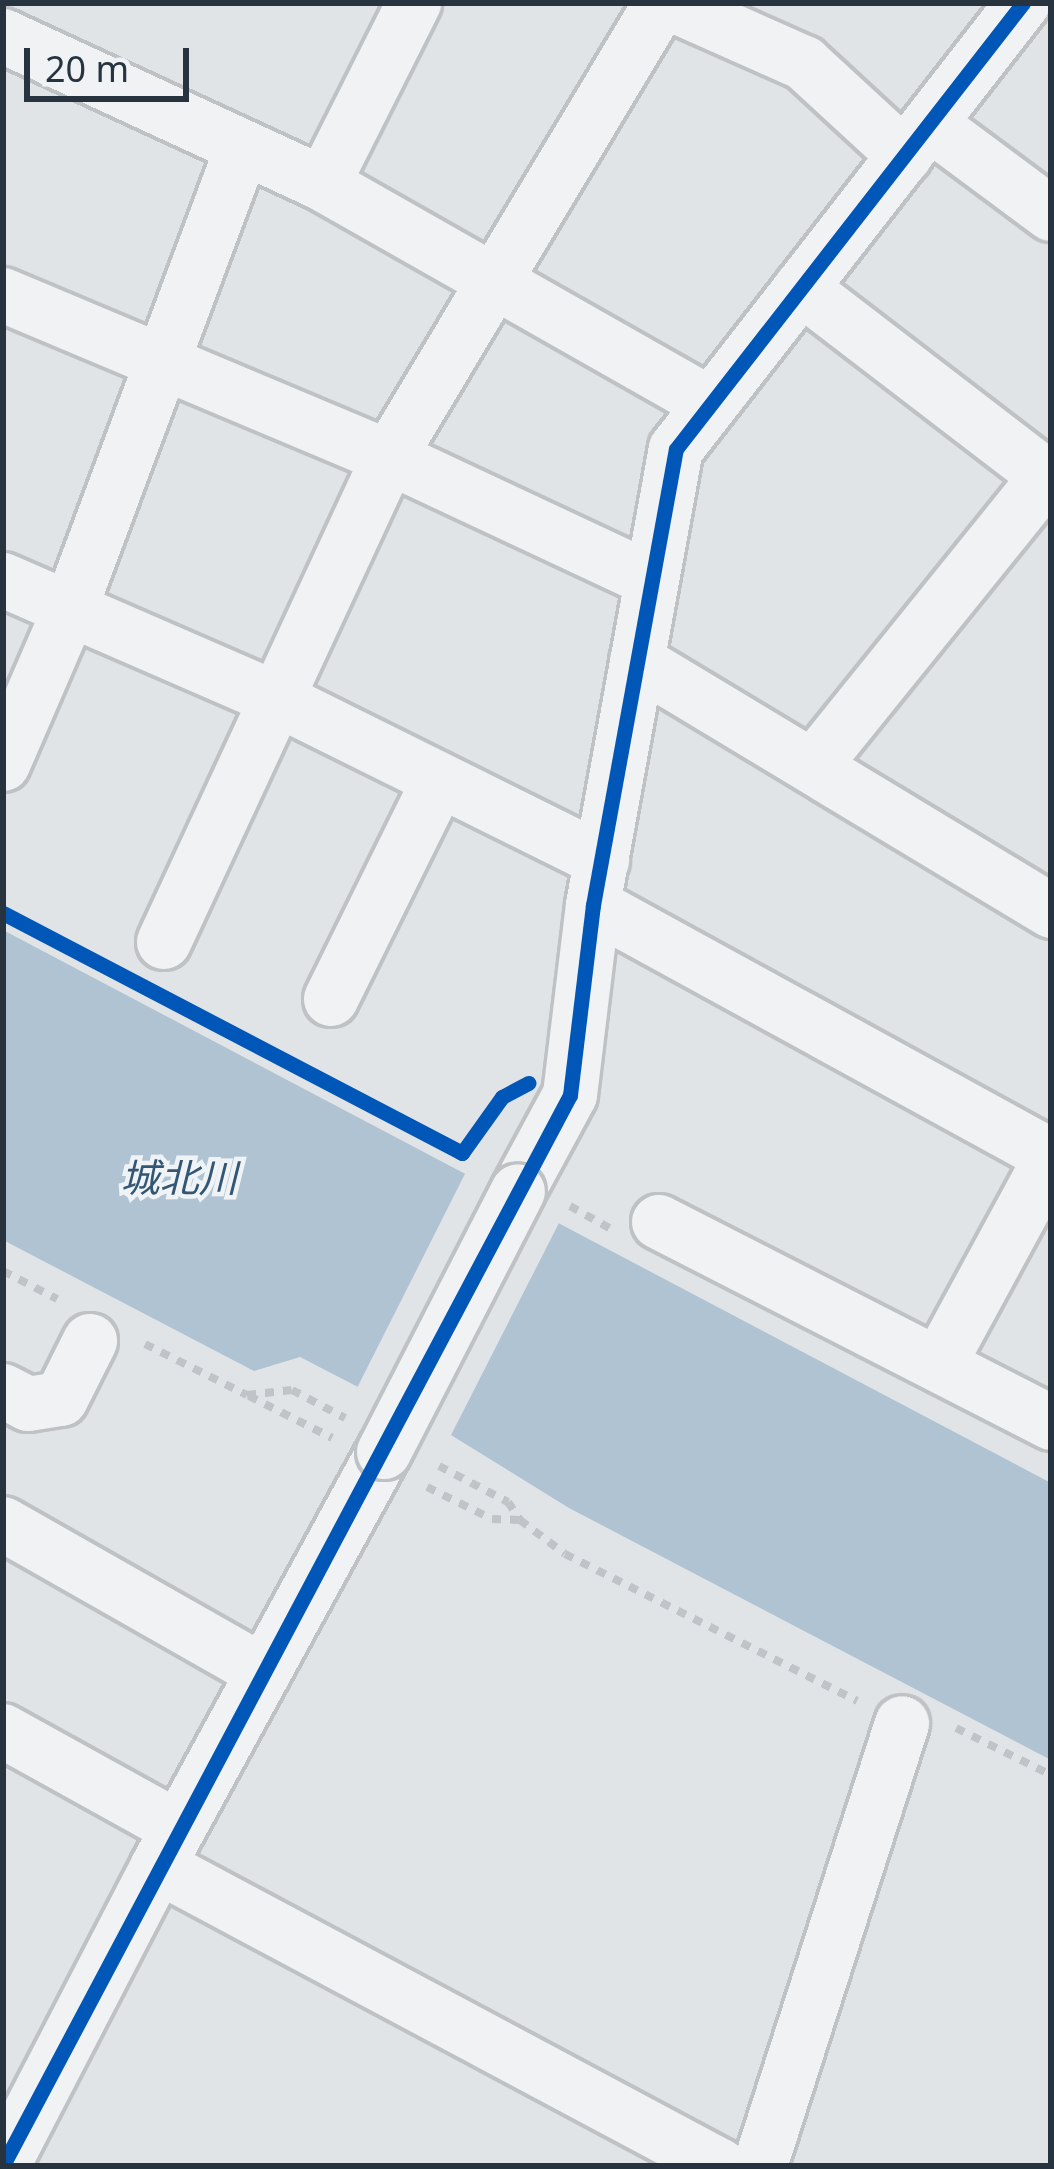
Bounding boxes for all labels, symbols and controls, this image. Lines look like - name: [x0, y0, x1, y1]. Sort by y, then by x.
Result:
- scale bar: [30, 24, 195, 98]
- text: 20 m: [45, 44, 129, 93]
- water label: 城北川: [121, 1154, 237, 1200]

